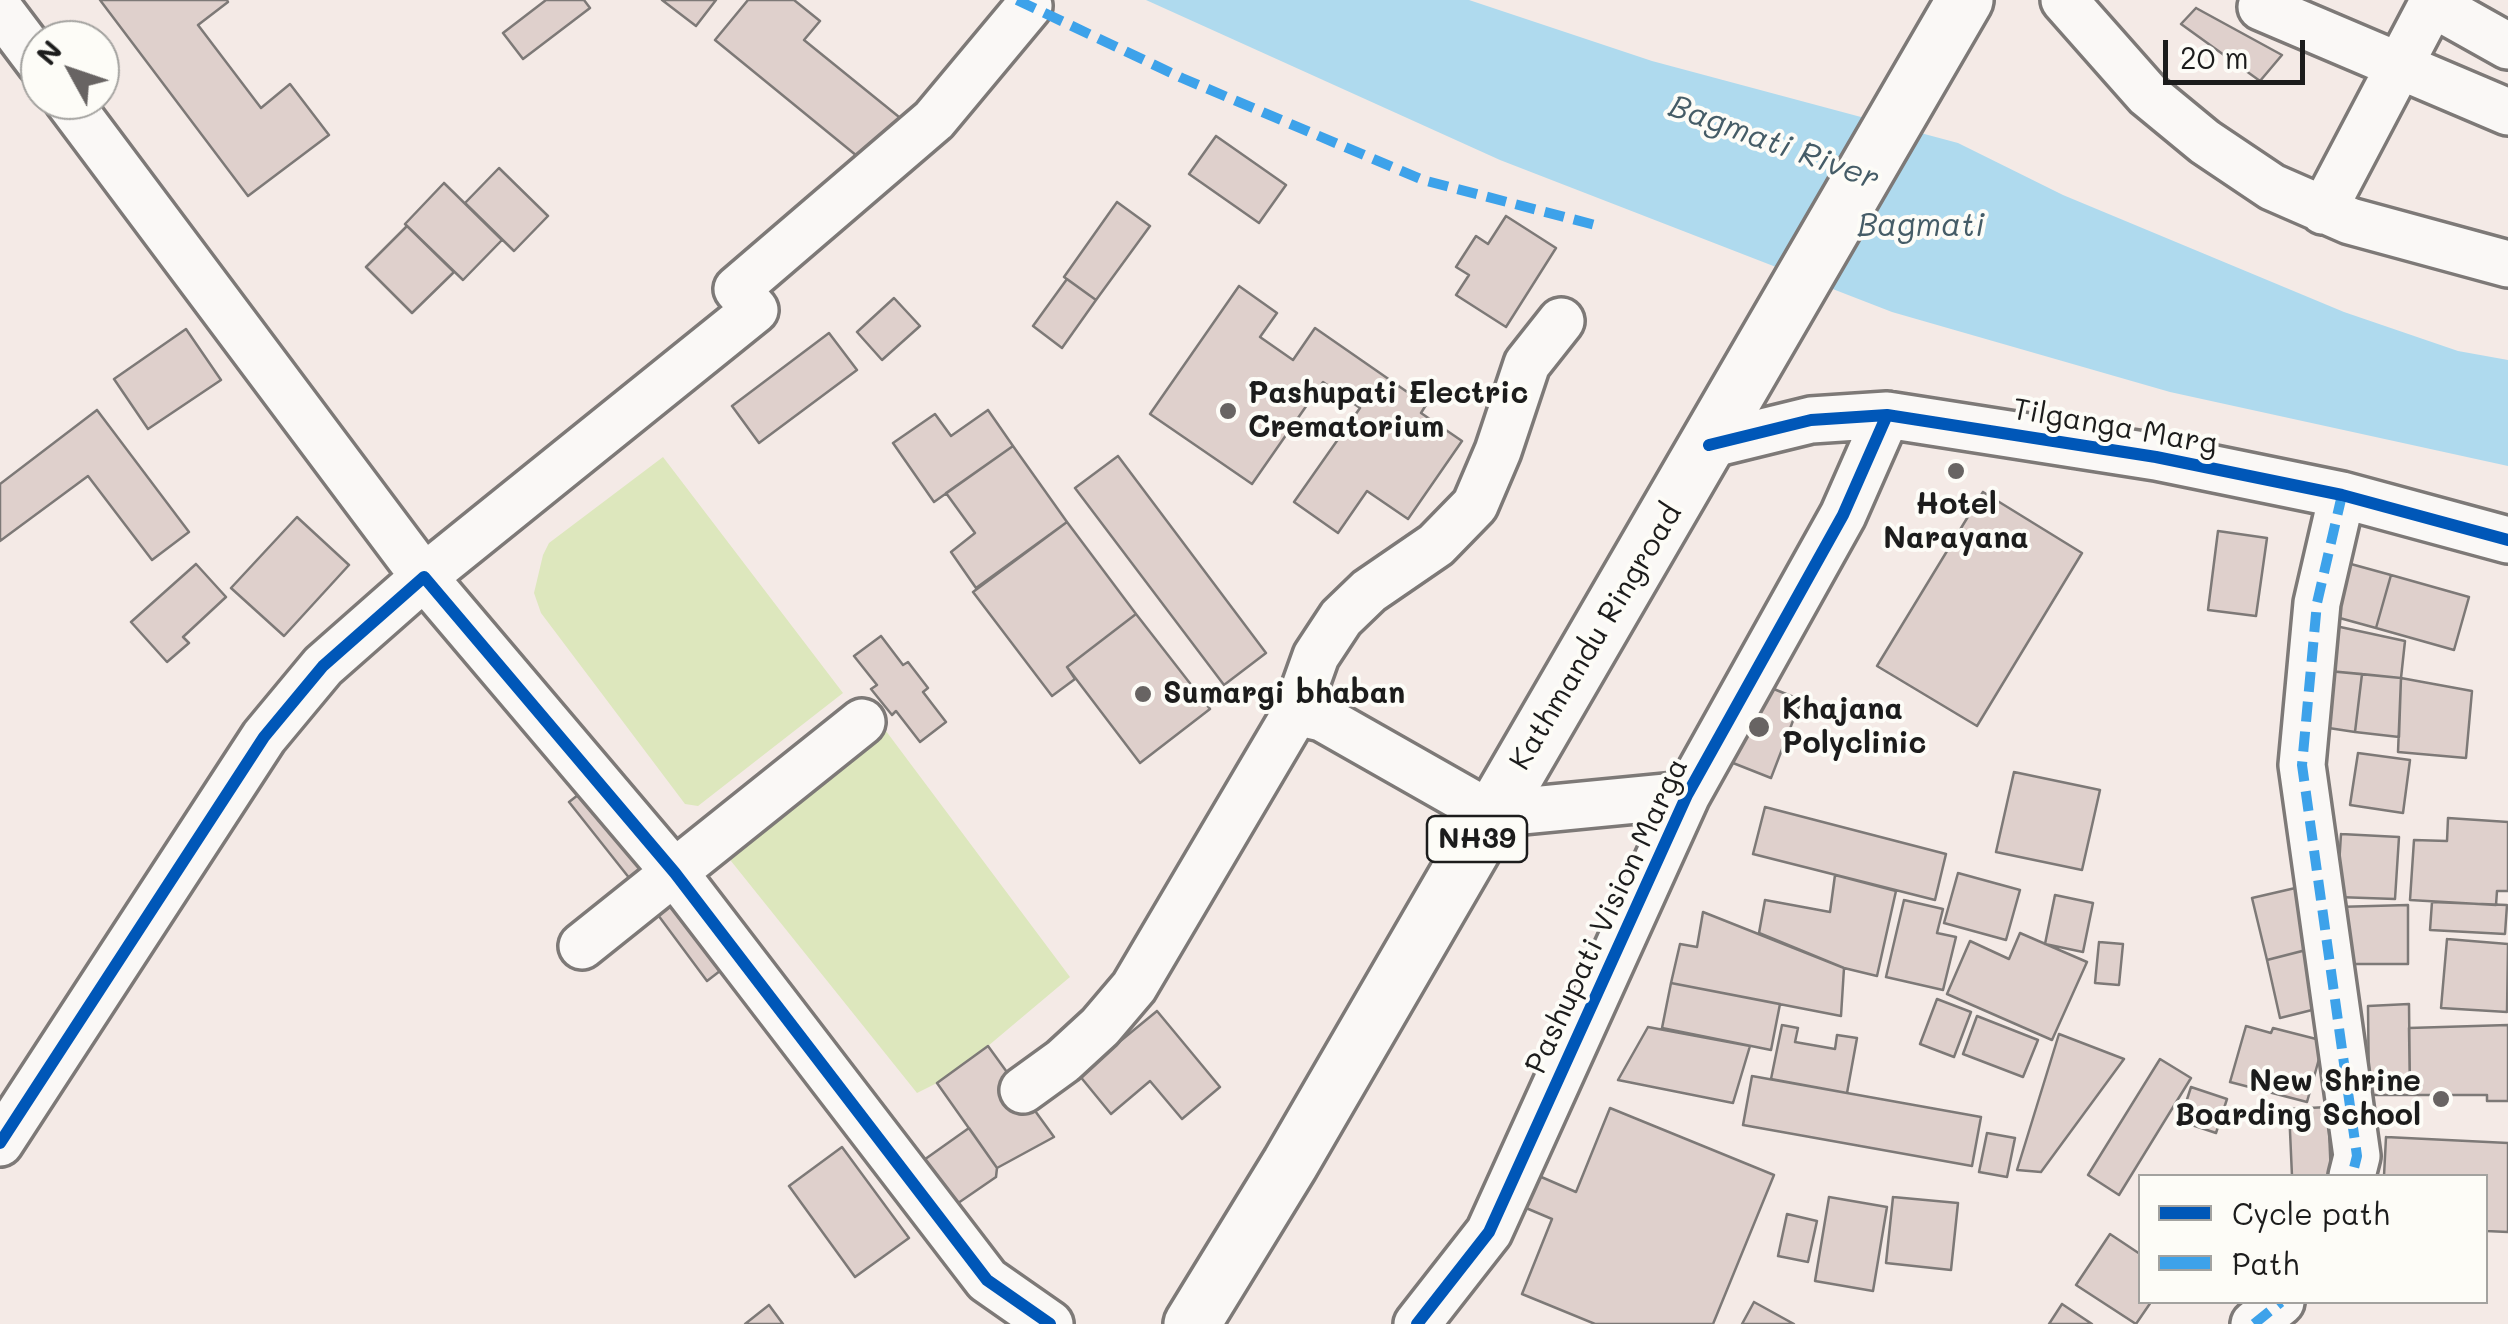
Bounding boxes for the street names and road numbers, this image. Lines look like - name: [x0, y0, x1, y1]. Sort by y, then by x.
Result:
- street label: Tilganga Marg: [2010, 391, 2220, 463]
- street label: Kathmandu Ringroad: [1502, 497, 1690, 777]
- street label: Pashupati Vision Marga: [1518, 752, 1696, 1080]
- road number: NH39: [1427, 816, 1527, 862]

